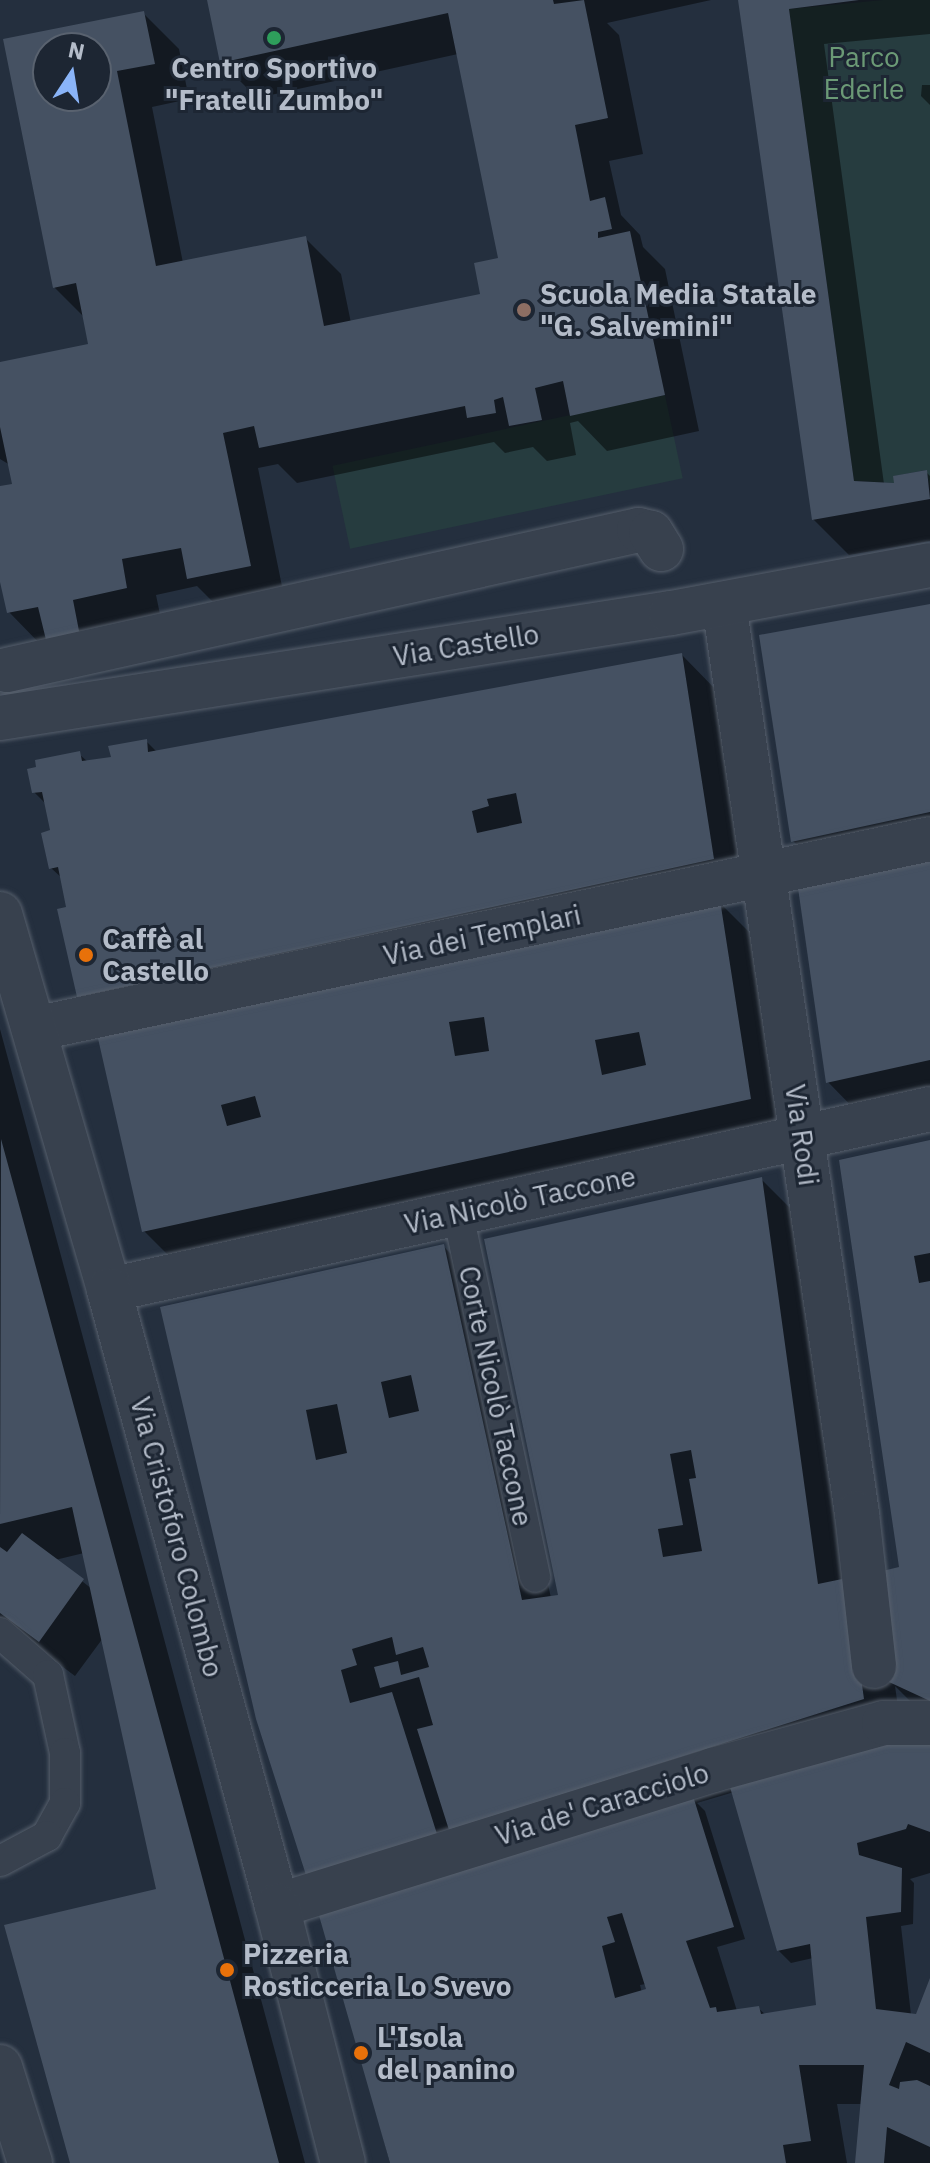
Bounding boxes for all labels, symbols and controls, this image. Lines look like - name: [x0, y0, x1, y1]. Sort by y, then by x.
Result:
- marker: Centro Sportivo "Fratelli Zumbo": [265, 29, 283, 47]
- north arrow: [32, 32, 112, 112]
- text: N: [66, 34, 87, 66]
- park label: Parco Ederle: [824, 40, 904, 106]
- place label: Centro Sportivo "Fratelli Zumbo": [165, 51, 383, 117]
- place label: Scuola Media Statale "G. Salvemini": [540, 277, 816, 343]
- marker: Scuola Media Statale "G. Salvemini": [515, 301, 533, 319]
- street label: Via Castello: [391, 617, 541, 673]
- street label: Via dei Templari: [380, 898, 584, 972]
- place label: Caffè al Castello: [102, 922, 209, 988]
- marker: Caffè al Castello: [77, 946, 95, 964]
- street label: Via Rodi: [778, 1082, 826, 1188]
- street label: Via Nicolò Taccone: [401, 1159, 639, 1241]
- street label: Corte Nicolò Taccone: [452, 1263, 540, 1529]
- street label: Via Cristoforo Colombo: [123, 1393, 231, 1681]
- street label: Via de' Caracciolo: [491, 1756, 713, 1852]
- place label: Pizzeria Rosticceria Lo Svevo: [243, 1937, 511, 2003]
- marker: Pizzeria Rosticceria Lo Svevo: [218, 1961, 236, 1979]
- place label: L'Isola del panino: [377, 2020, 515, 2086]
- marker: L'Isola del panino: [352, 2044, 370, 2062]

